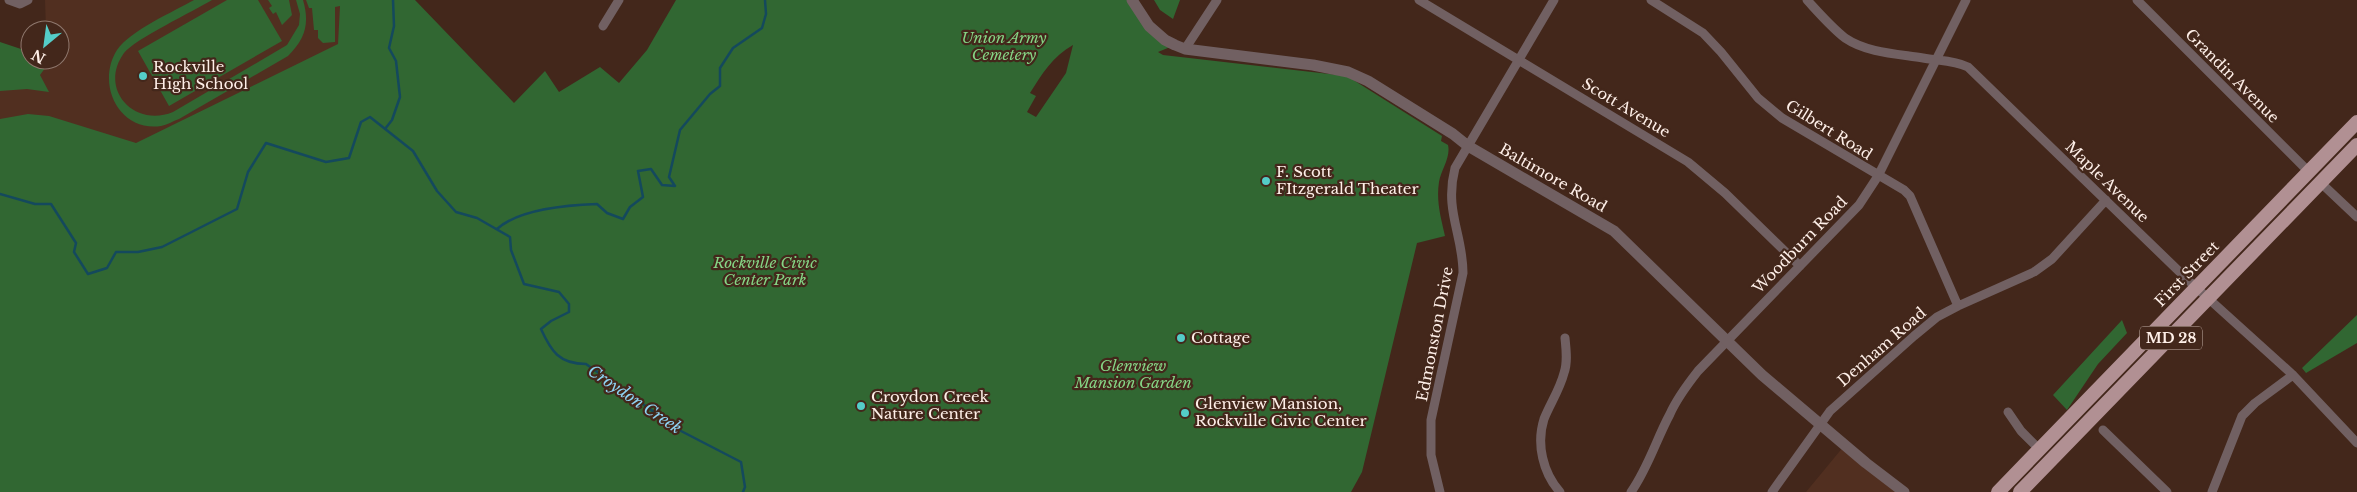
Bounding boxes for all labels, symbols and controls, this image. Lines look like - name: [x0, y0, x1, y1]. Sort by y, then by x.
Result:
- north arrow: [20, 20, 70, 70]
- street label: Grandin Avenue: [2181, 25, 2283, 127]
- park label: Union Army Cemetery: [961, 28, 1047, 64]
- text: N: [29, 45, 49, 67]
- place label: Rockville High School: [153, 57, 248, 93]
- marker: Rockville High School: [137, 70, 149, 82]
- street label: Scott Avenue: [1579, 74, 1674, 141]
- street label: Gilbert Road: [1782, 95, 1876, 164]
- street label: Maple Avenue: [2061, 137, 2153, 226]
- street label: Baltimore Road: [1496, 139, 1610, 216]
- place label: F. Scott FItzgerald Theater: [1276, 162, 1419, 198]
- marker: F. Scott FItzgerald Theater: [1260, 175, 1272, 187]
- street label: Woodburn Road: [1748, 192, 1851, 298]
- street label: First Street: [2151, 237, 2223, 311]
- park label: Rockville Civic Center Park: [712, 253, 817, 289]
- street label: Edmonston Drive: [1412, 265, 1457, 403]
- street label: Denham Road: [1833, 303, 1930, 390]
- road number: MD 28: [2140, 326, 2202, 349]
- place label: Cottage: [1191, 328, 1250, 347]
- marker: Cottage: [1175, 332, 1187, 344]
- park label: Glenview Mansion Garden: [1073, 356, 1192, 392]
- water label: Croydon Creek: [584, 360, 686, 438]
- place label: Croydon Creek Nature Center: [871, 387, 990, 423]
- place label: Glenview Mansion, Rockville Civic Center: [1195, 394, 1368, 430]
- marker: Croydon Creek Nature Center: [855, 400, 867, 412]
- marker: Glenview Mansion, Rockville Civic Center: [1179, 407, 1191, 419]

